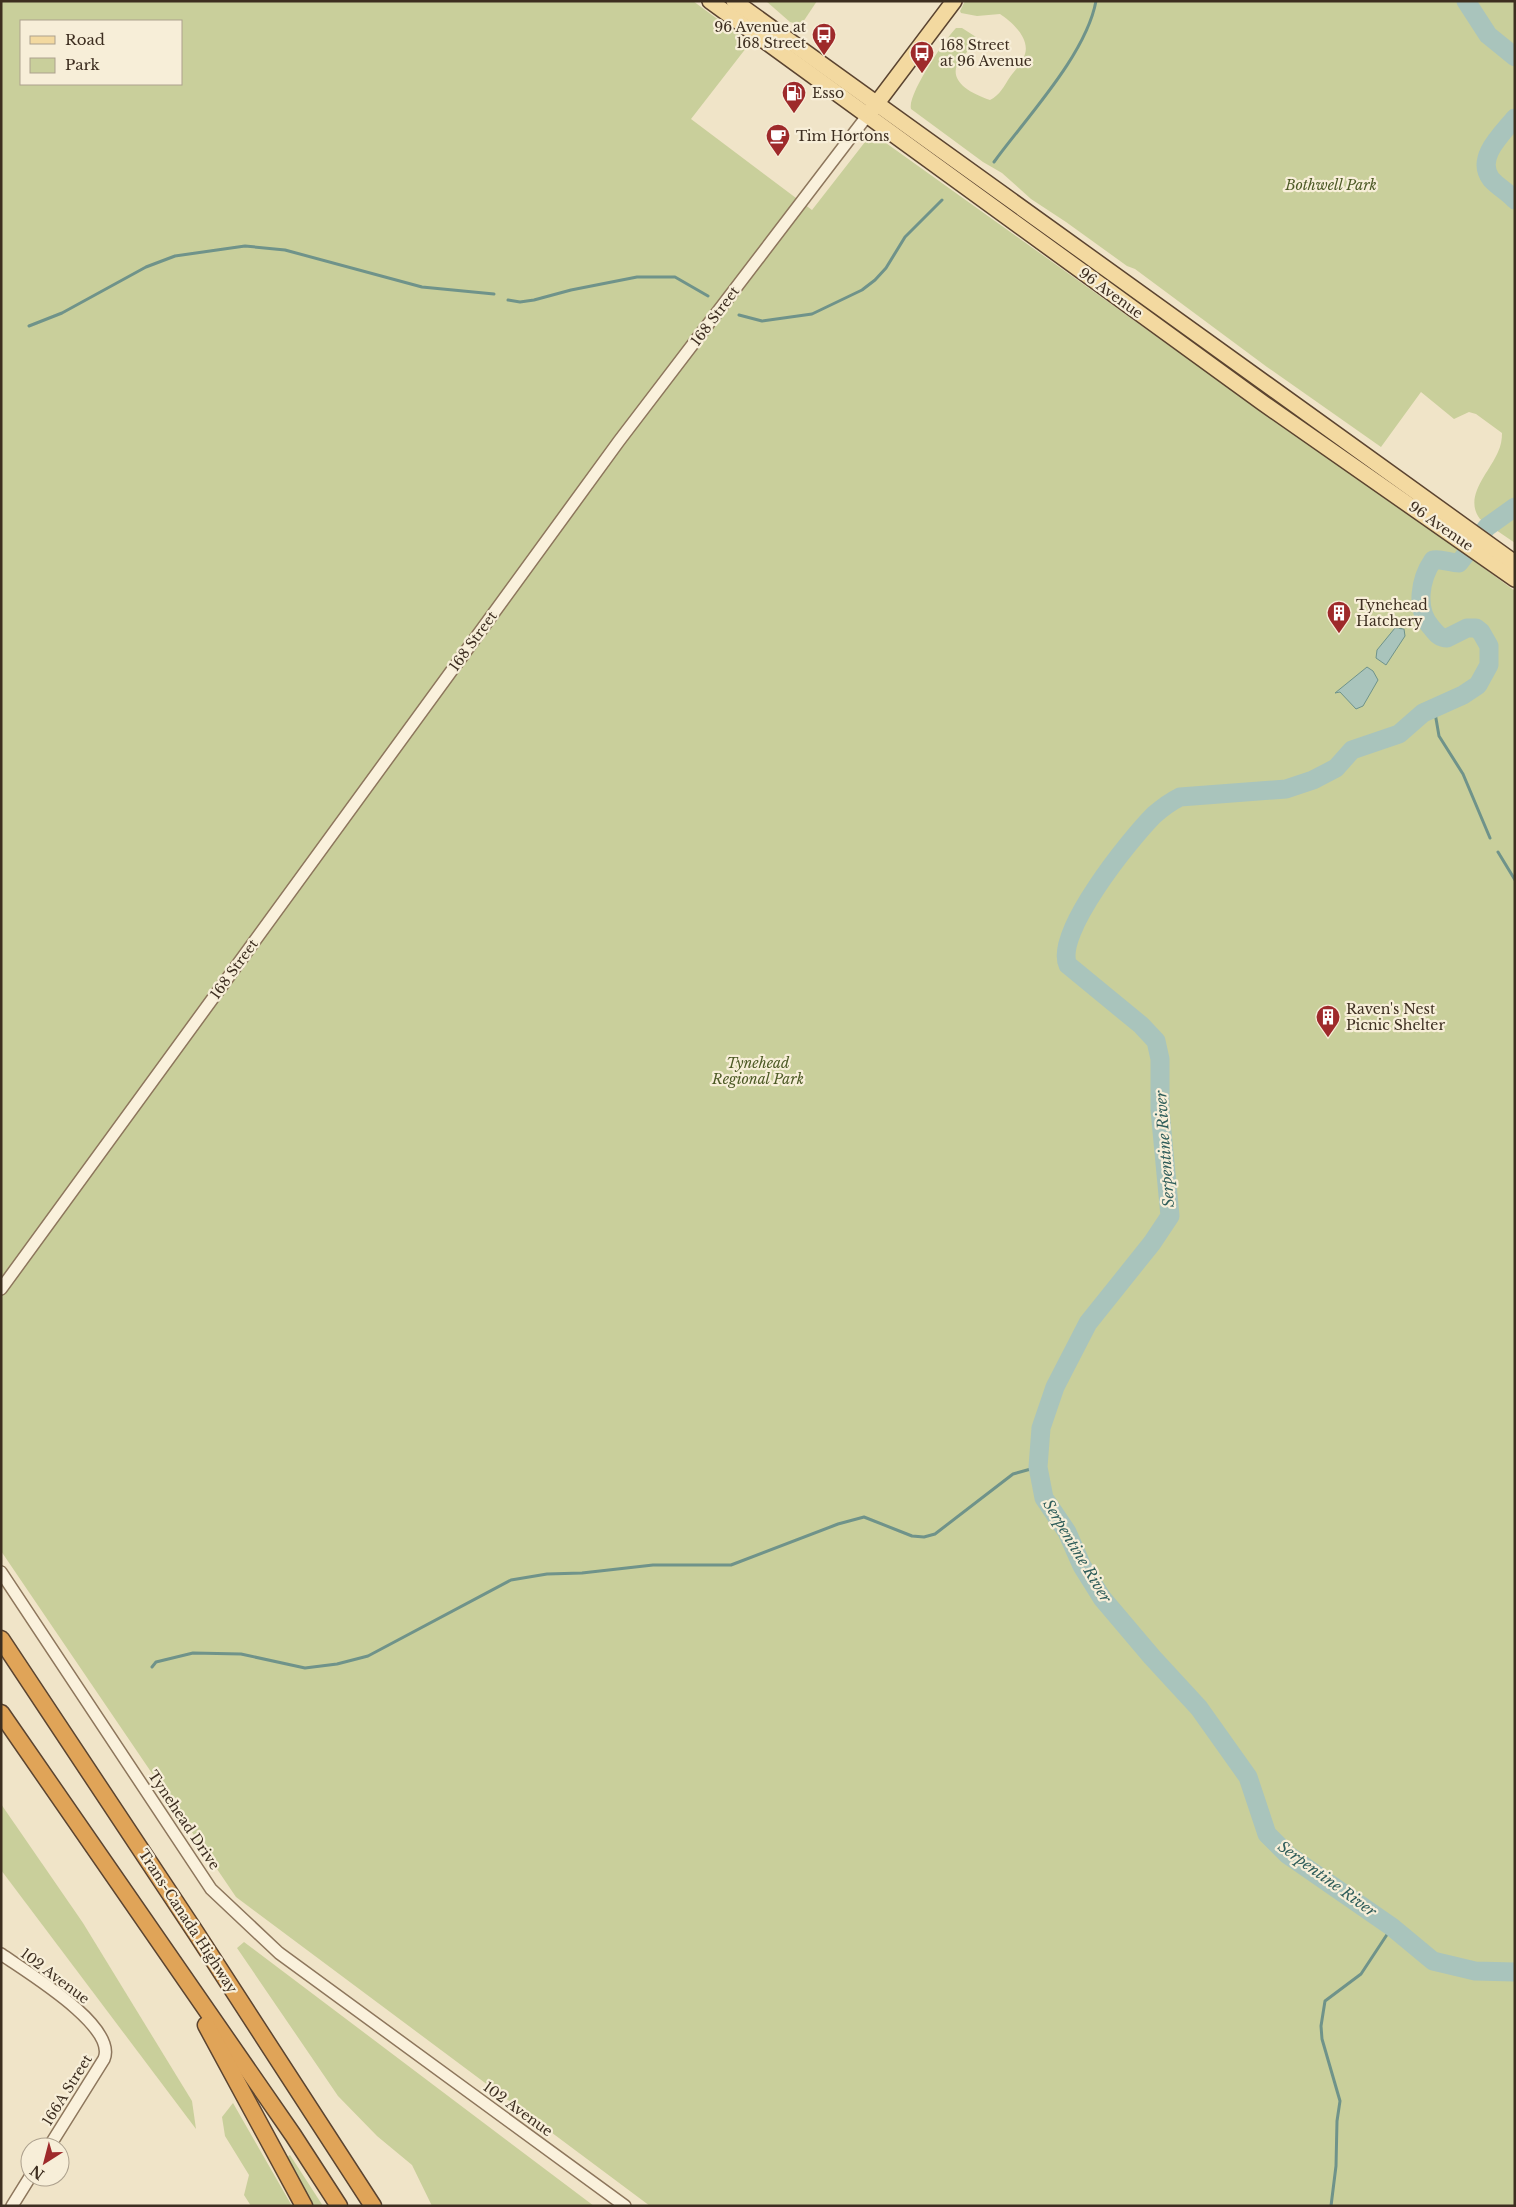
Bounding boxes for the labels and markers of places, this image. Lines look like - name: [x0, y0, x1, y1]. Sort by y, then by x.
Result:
- place label: 96 Avenue at 168 Street: [714, 18, 807, 52]
- bus stop icon: 96 Avenue at 168 Street: [811, 22, 837, 56]
- place label: 168 Street at 96 Avenue: [940, 36, 1032, 70]
- bus stop icon: 168 Street at 96 Avenue: [909, 40, 935, 74]
- fuel station icon: Esso: [781, 80, 807, 114]
- place label: Esso: [812, 84, 844, 102]
- cafe icon: Tim Hortons: [765, 123, 791, 157]
- place label: Tim Hortons: [796, 127, 889, 145]
- place label: Tynehead Hatchery: [1356, 596, 1428, 630]
- building icon: Tynehead Hatchery: [1326, 600, 1352, 634]
- place label: Raven's Nest Picnic Shelter: [1346, 1000, 1445, 1034]
- building icon: Raven's Nest Picnic Shelter: [1315, 1004, 1341, 1038]

